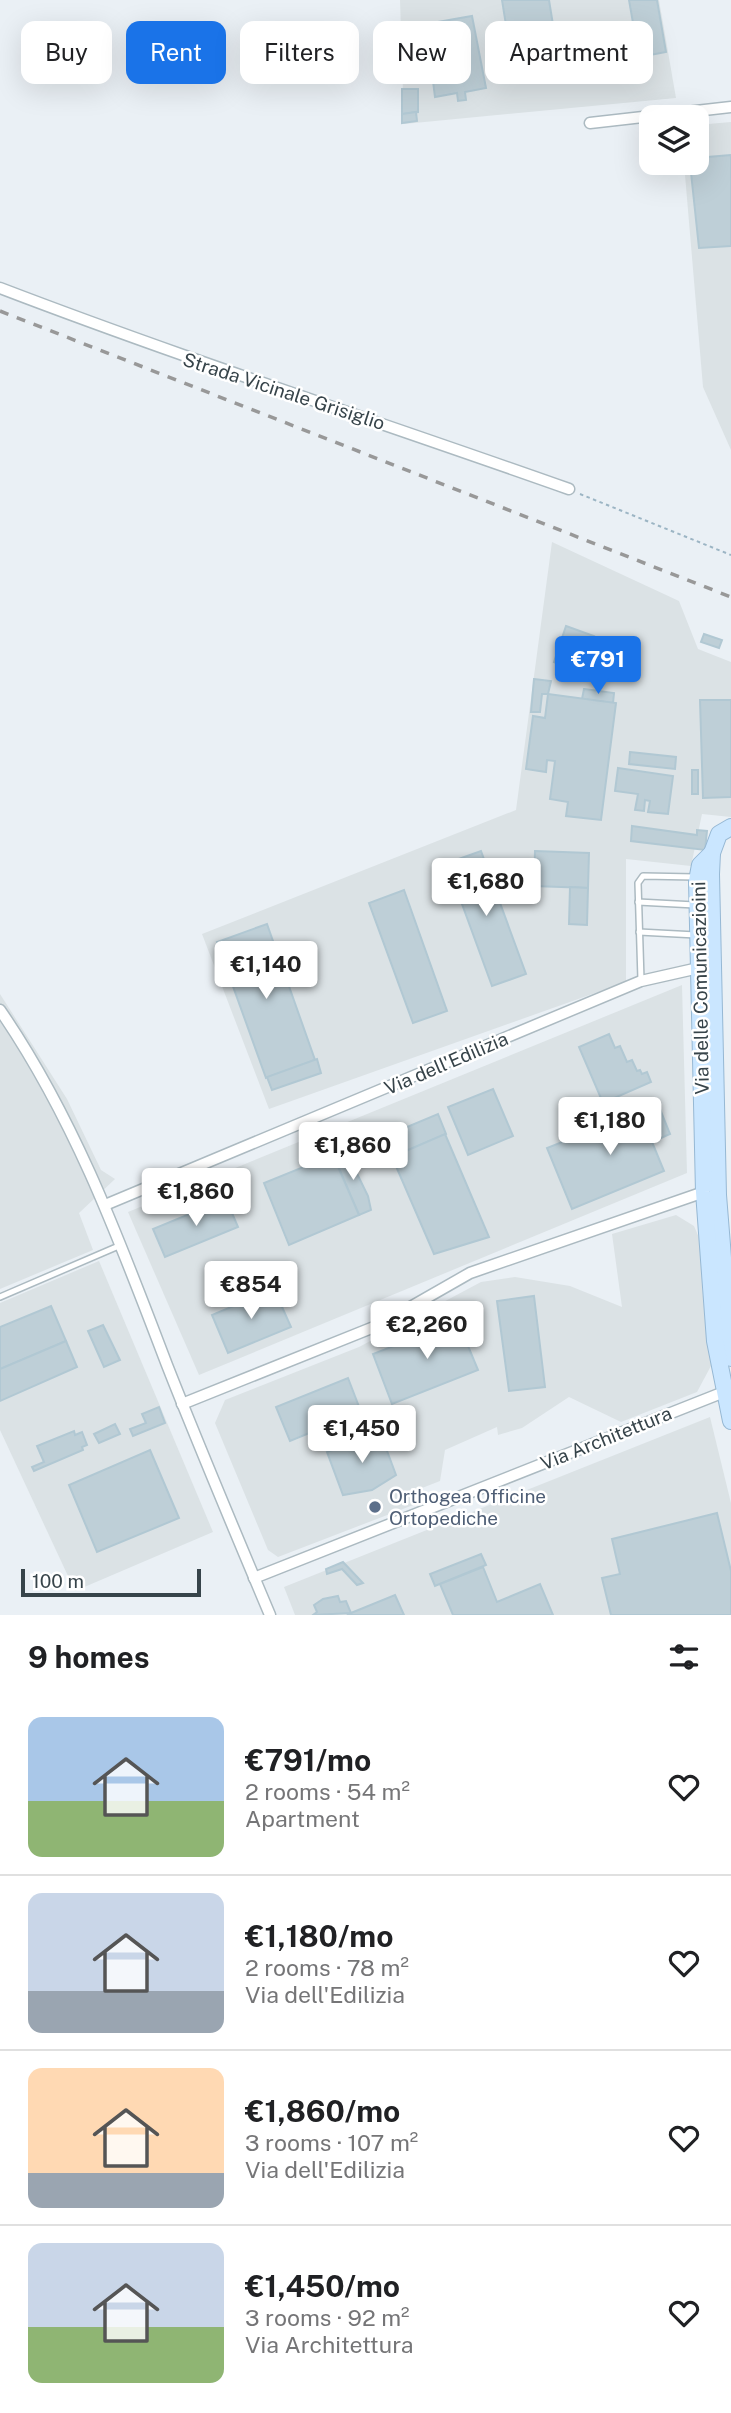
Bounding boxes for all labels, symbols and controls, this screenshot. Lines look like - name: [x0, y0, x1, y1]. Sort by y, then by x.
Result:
- chip: Buy: [21, 21, 112, 84]
- chip: Rent: [126, 21, 226, 84]
- chip: Filters: [240, 21, 359, 84]
- chip: New: [373, 21, 471, 84]
- chip: Apartment: [485, 21, 653, 84]
- map controls: [639, 105, 709, 175]
- button: layers: [639, 105, 709, 175]
- street label: Strada Vicinale Grisiglio: [180, 348, 388, 434]
- pin: €791: [557, 636, 639, 696]
- text: €791: [571, 645, 625, 672]
- pin: €1,680: [429, 858, 543, 918]
- text: €1,680: [448, 867, 524, 894]
- street label: Via delle Comunicazioini: [687, 881, 713, 1095]
- pin: €1,140: [209, 942, 323, 1001]
- text: €1,140: [231, 950, 301, 977]
- street label: Via dell'Edilizia: [381, 1027, 511, 1099]
- pin: €1,180: [553, 1098, 667, 1157]
- text: €1,180: [574, 1106, 646, 1133]
- pin: €1,860: [296, 1122, 410, 1182]
- text: €1,860: [315, 1131, 391, 1158]
- pin: €1,860: [139, 1168, 253, 1228]
- text: €1,860: [158, 1177, 234, 1204]
- pin: €854: [210, 1262, 292, 1321]
- text: €854: [220, 1270, 282, 1297]
- pin: €2,260: [370, 1302, 484, 1361]
- text: €2,260: [387, 1310, 467, 1337]
- street label: Via Architettura: [537, 1402, 675, 1474]
- pin: €1,450: [305, 1406, 419, 1465]
- text: €1,450: [324, 1414, 400, 1441]
- place label: Orthogea Officine Ortopediche: [389, 1485, 546, 1529]
- marker: Orthogea Officine Ortopediche: [367, 1499, 383, 1515]
- scale bar: [21, 1566, 201, 1598]
- text: 100 m: [32, 1570, 84, 1592]
- icon: filters: [665, 1638, 703, 1676]
- text: 9 homes: [28, 1639, 150, 1675]
- text: €791/mo: [245, 1742, 371, 1778]
- icon: home: [84, 1745, 168, 1829]
- icon: heart: [665, 1768, 703, 1806]
- text: 2 rooms · 54 m²: [245, 1778, 410, 1805]
- text: Apartment: [245, 1805, 360, 1832]
- text: €1,180/mo: [245, 1918, 393, 1954]
- icon: home: [84, 1921, 168, 2005]
- icon: heart: [665, 1944, 703, 1982]
- text: 2 rooms · 78 m²: [245, 1954, 409, 1981]
- text: Via dell'Edilizia: [245, 1981, 405, 2008]
- text: €1,860/mo: [245, 2093, 400, 2129]
- icon: home: [84, 2096, 168, 2180]
- icon: heart: [665, 2119, 703, 2157]
- text: 3 rooms · 107 m²: [245, 2129, 418, 2156]
- text: Via dell'Edilizia: [245, 2156, 405, 2183]
- text: €1,450/mo: [245, 2268, 400, 2304]
- icon: home: [84, 2271, 168, 2355]
- icon: heart: [665, 2294, 703, 2332]
- text: 3 rooms · 92 m²: [245, 2304, 410, 2331]
- text: Via Architettura: [245, 2331, 413, 2358]

